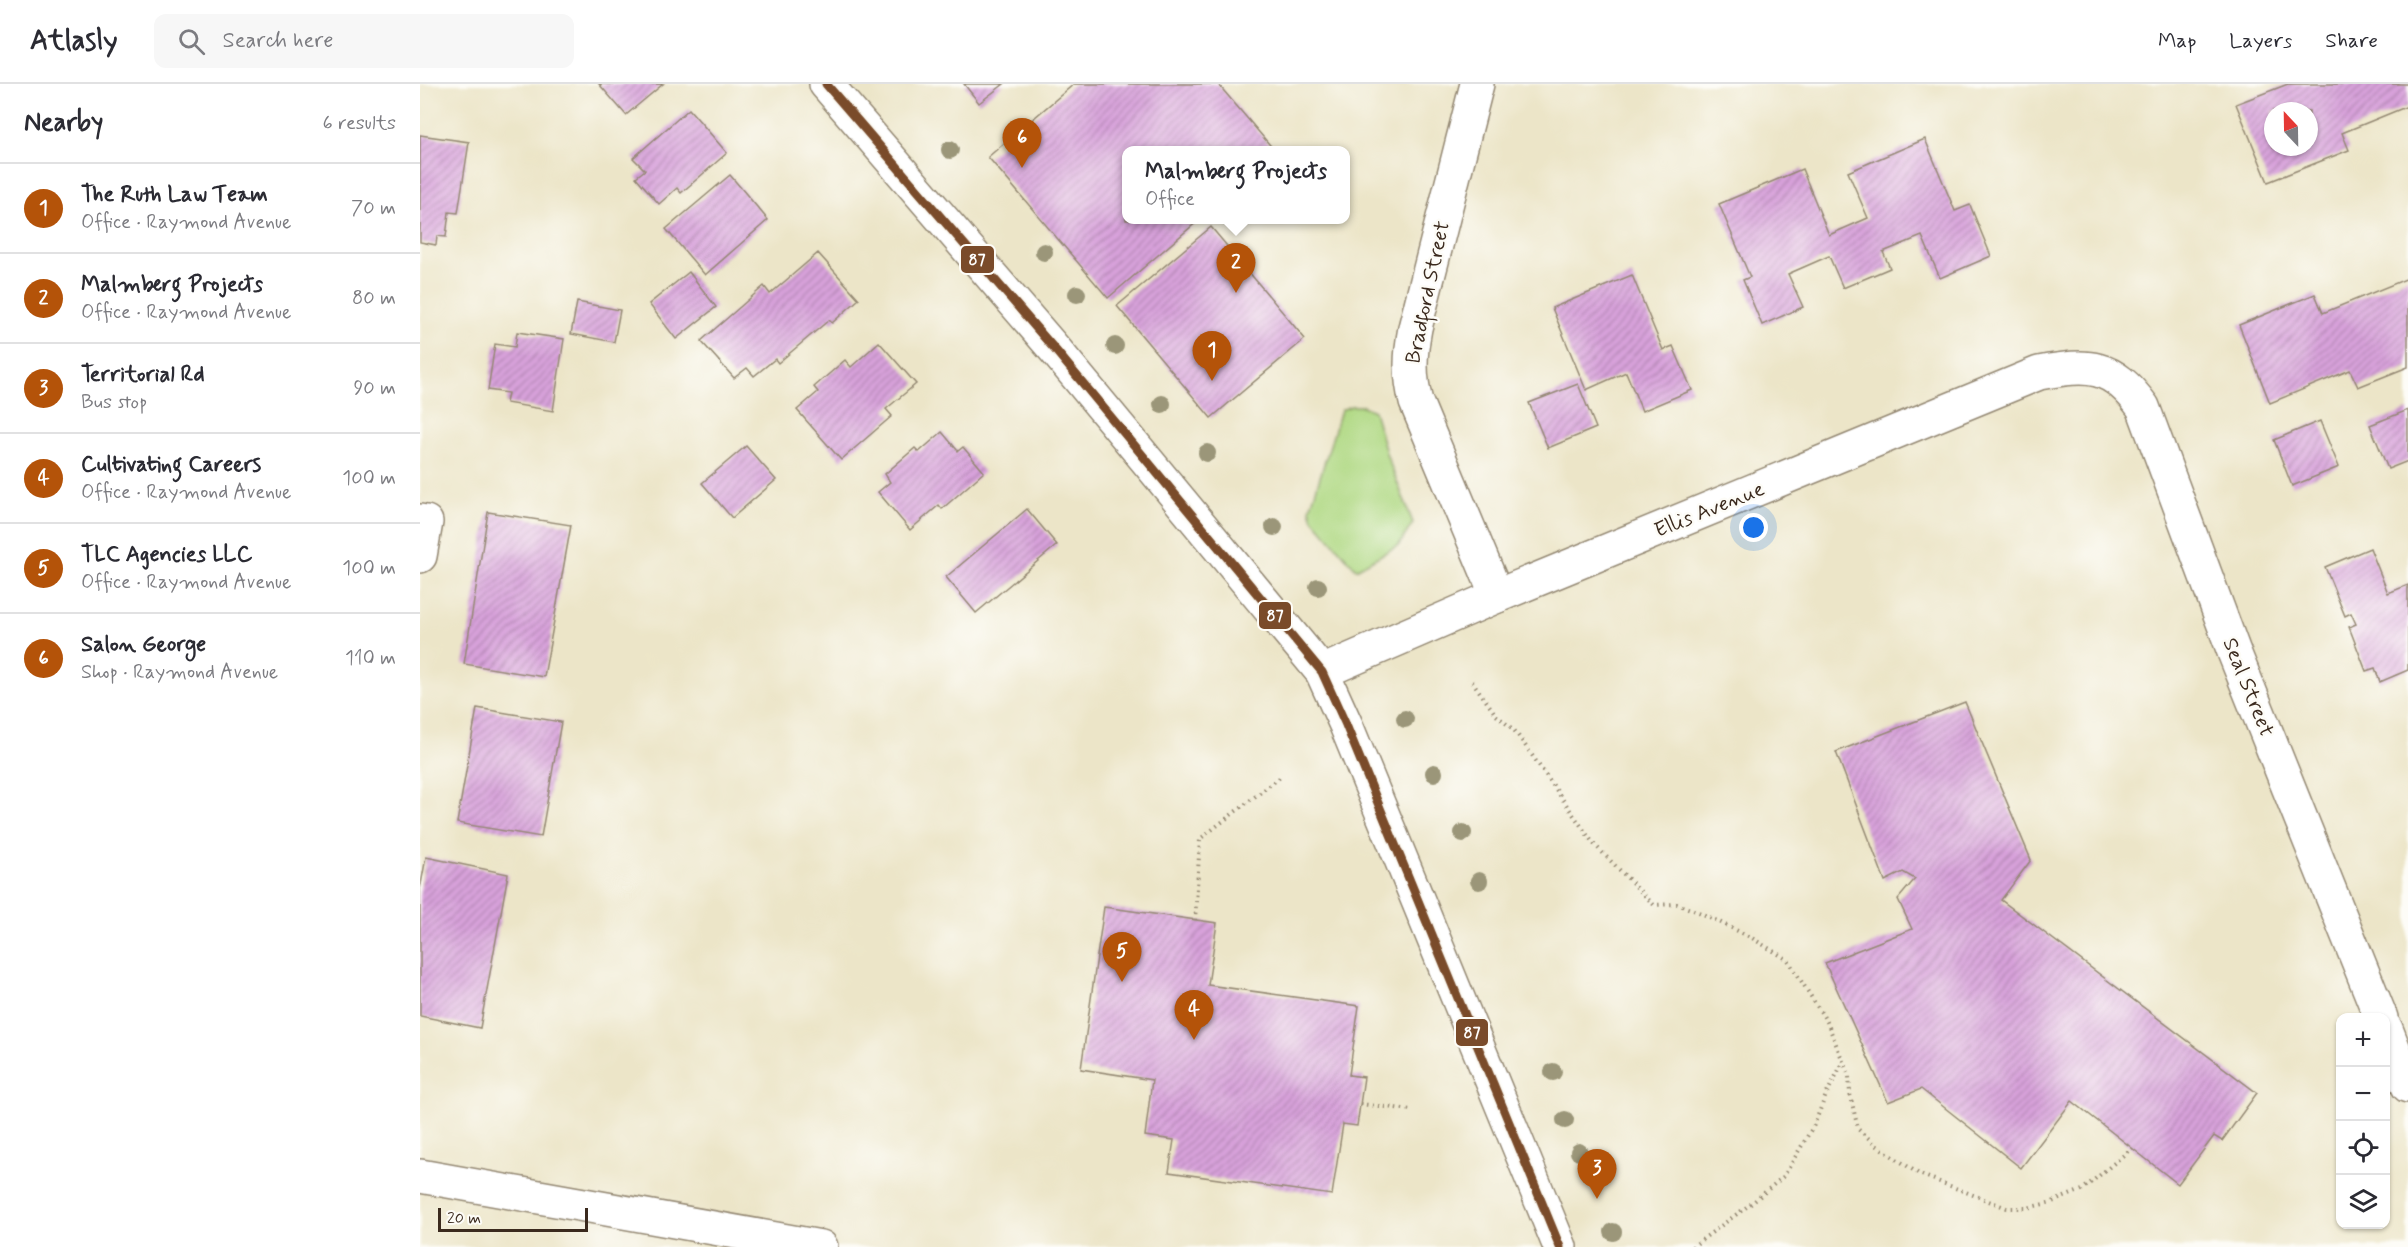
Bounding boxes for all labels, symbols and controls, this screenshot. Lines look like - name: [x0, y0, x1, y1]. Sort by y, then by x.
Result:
- search box: [154, 14, 574, 68]
- text: Atlasly: [30, 23, 118, 60]
- icon: search: [175, 25, 208, 58]
- text: Search here: [223, 27, 333, 55]
- text: Map: [2158, 27, 2196, 55]
- text: Layers: [2229, 27, 2292, 55]
- text: Share: [2325, 27, 2378, 55]
- north arrow: [2264, 102, 2318, 156]
- text: Nearby: [24, 106, 103, 140]
- text: 6 results: [323, 110, 396, 137]
- pin: 6: [1002, 118, 1042, 168]
- popup: [1122, 146, 1350, 224]
- text: Malmberg Projects: [1145, 158, 1327, 186]
- text: The Ruth Law Team: [81, 181, 268, 209]
- text: Office: [1145, 186, 1195, 213]
- text: 1: [39, 195, 48, 222]
- text: 70 m: [351, 195, 396, 222]
- text: Office · Raymond Avenue: [81, 209, 292, 236]
- street label: Bradford Street: [1399, 218, 1459, 367]
- pin: 2: [1216, 244, 1256, 293]
- line badge: 87: [960, 245, 995, 274]
- text: 87: [968, 250, 986, 271]
- text: Malmberg Projects: [81, 271, 263, 299]
- text: 2: [39, 285, 48, 312]
- text: 80 m: [352, 285, 396, 312]
- text: Office · Raymond Avenue: [81, 299, 292, 326]
- pin: 1: [1192, 332, 1232, 381]
- text: Territorial Rd: [81, 361, 205, 389]
- text: 3: [39, 375, 48, 402]
- text: 90 m: [353, 375, 396, 402]
- text: Bus stop: [81, 389, 147, 416]
- text: Cultivating Careers: [81, 451, 261, 479]
- text: 4: [38, 465, 49, 492]
- text: 100 m: [342, 465, 396, 492]
- street label: Ellis Avenue: [1650, 475, 1769, 545]
- text: Office · Raymond Avenue: [81, 479, 292, 506]
- your location: [1739, 513, 1768, 542]
- text: TLC Agencies LLC: [81, 541, 252, 569]
- text: 5: [38, 555, 50, 582]
- text: 100 m: [342, 555, 396, 582]
- text: Office · Raymond Avenue: [81, 569, 292, 596]
- line badge: 87: [1258, 601, 1292, 630]
- text: 87: [1266, 606, 1284, 627]
- text: Salon George: [81, 631, 206, 659]
- street label: Seal Street: [2216, 634, 2281, 741]
- text: 6: [38, 645, 49, 672]
- text: 110 m: [345, 645, 396, 672]
- text: Shop · Raymond Avenue: [81, 659, 278, 686]
- pin: 5: [1102, 932, 1142, 982]
- pin: 4: [1174, 990, 1214, 1040]
- map controls: [2336, 1013, 2390, 1229]
- button: +: [2336, 1013, 2390, 1067]
- line badge: 87: [1455, 1018, 1489, 1047]
- text: 87: [1463, 1023, 1481, 1044]
- button: −: [2336, 1067, 2390, 1121]
- button: locate: [2336, 1121, 2390, 1175]
- pin: 3: [1578, 1150, 1616, 1199]
- button: layers: [2336, 1175, 2390, 1229]
- scale bar: [438, 1205, 588, 1232]
- text: 20 m: [447, 1208, 481, 1229]

